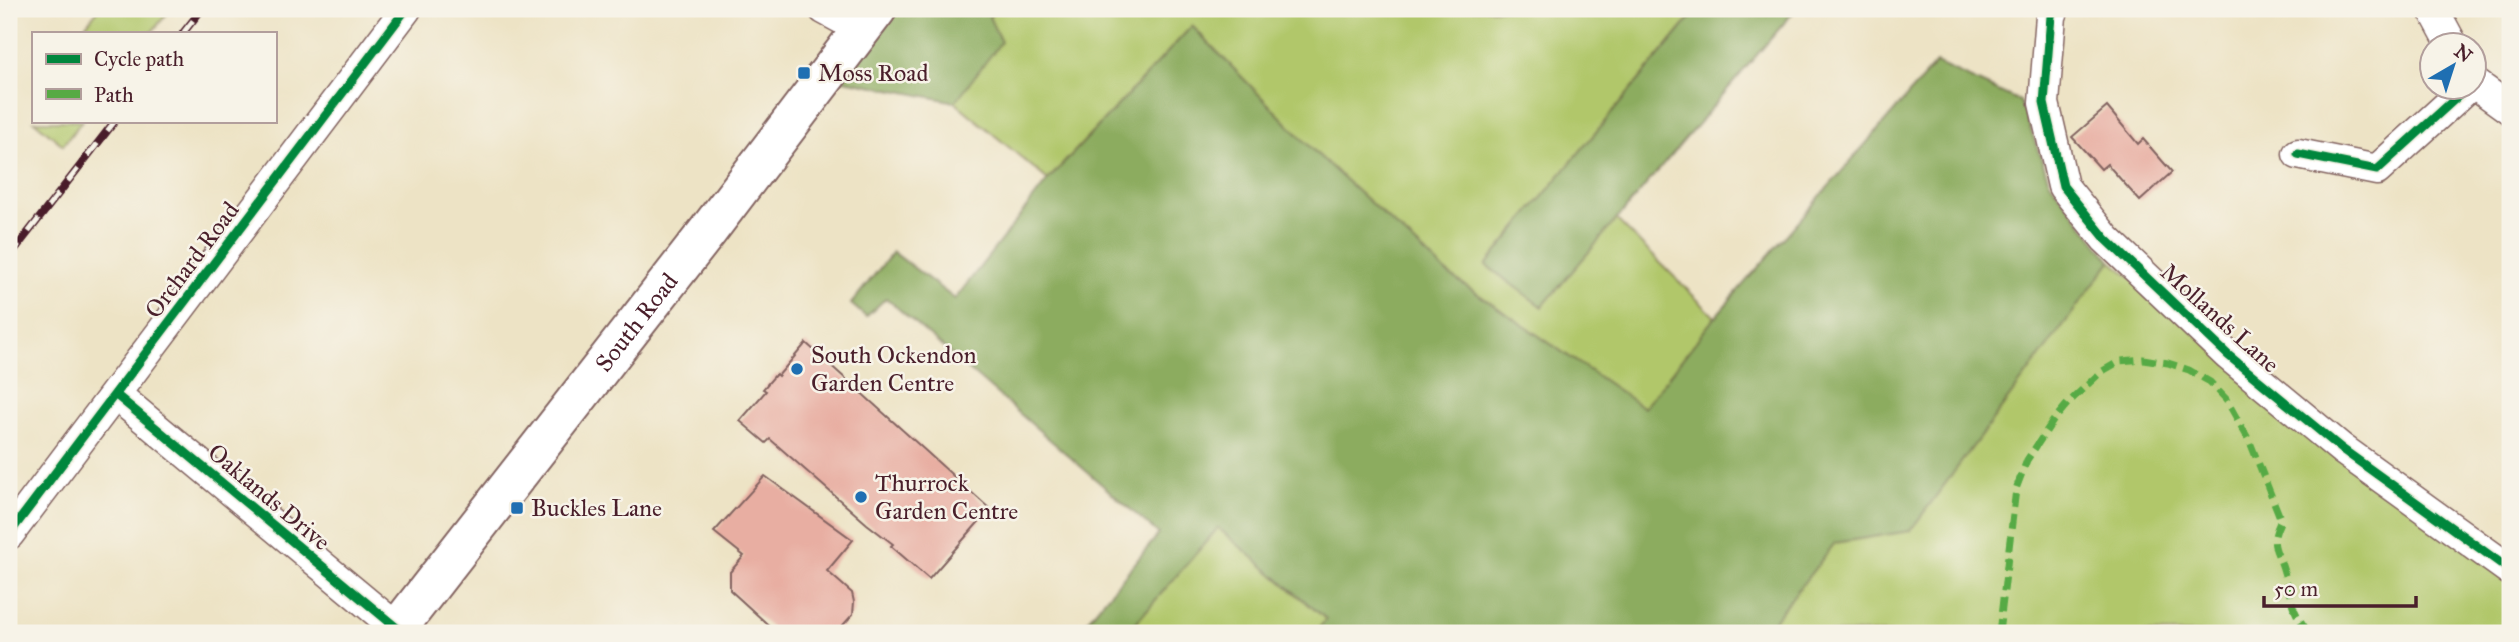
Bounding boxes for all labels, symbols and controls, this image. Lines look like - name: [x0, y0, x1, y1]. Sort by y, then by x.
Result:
- legend: [32, 32, 276, 122]
- north arrow: [2418, 32, 2488, 102]
- text: N: [2450, 39, 2477, 67]
- text: Cycle path: [94, 46, 185, 72]
- place label: Moss Road: [818, 58, 929, 88]
- marker: Moss Road: [796, 65, 812, 81]
- text: Path: [94, 82, 134, 108]
- street label: Orchard Road: [138, 196, 246, 324]
- street label: Mollands Lane: [2154, 257, 2286, 379]
- street label: South Road: [589, 267, 684, 378]
- place label: South Ockendon Garden Centre: [811, 340, 977, 398]
- marker: South Ockendon Garden Centre: [789, 361, 805, 377]
- street label: Oaklands Drive: [202, 437, 336, 557]
- place label: Thurrock Garden Centre: [875, 468, 1018, 526]
- marker: Thurrock Garden Centre: [853, 489, 869, 505]
- place label: Buckles Lane: [531, 493, 662, 523]
- marker: Buckles Lane: [509, 500, 525, 516]
- scale bar: [2264, 565, 2416, 609]
- text: 50 m: [2274, 576, 2319, 602]

